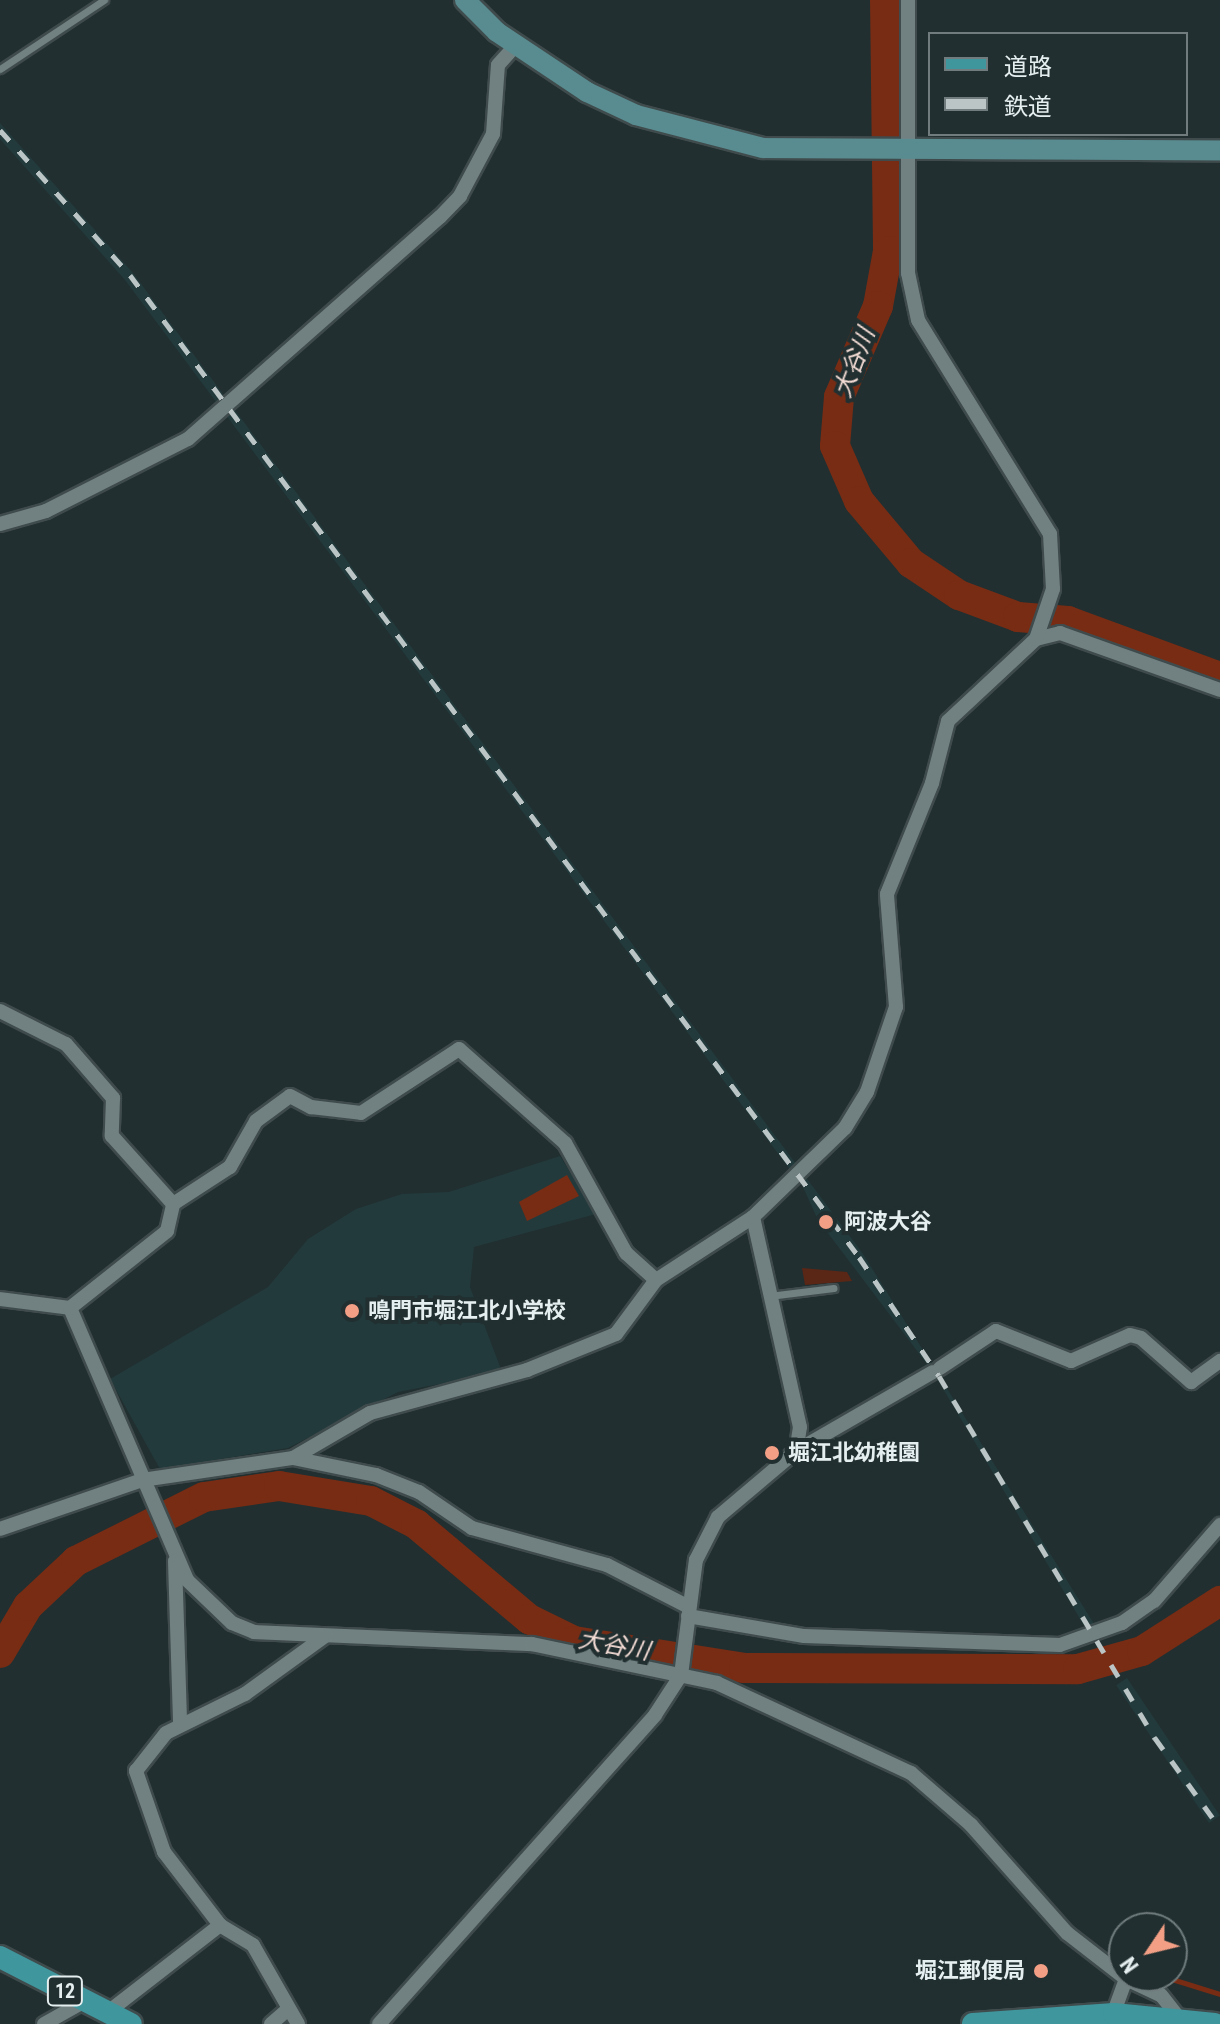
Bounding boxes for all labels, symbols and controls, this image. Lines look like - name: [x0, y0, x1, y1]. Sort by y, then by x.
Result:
- legend: [928, 32, 1188, 136]
- text: 道路: [1004, 53, 1052, 81]
- text: 鉄道: [1004, 93, 1052, 121]
- water label: 大谷川: [829, 324, 881, 402]
- place label: 阿波大谷: [844, 1209, 932, 1235]
- marker: 阿波大谷: [815, 1211, 837, 1233]
- place label: 鳴門市堀江北小学校: [368, 1298, 566, 1324]
- marker: 鳴門市堀江北小学校: [343, 1302, 361, 1320]
- place label: 堀江北幼稚園: [788, 1440, 920, 1466]
- marker: 堀江北幼稚園: [763, 1444, 781, 1462]
- water label: 大谷川: [576, 1626, 652, 1666]
- north arrow: [1108, 1912, 1188, 1992]
- text: N: [1115, 1952, 1144, 1978]
- place label: 堀江郵便局: [915, 1958, 1025, 1984]
- marker: 堀江郵便局: [1032, 1962, 1050, 1980]
- road number: 12: [45, 1975, 85, 2007]

